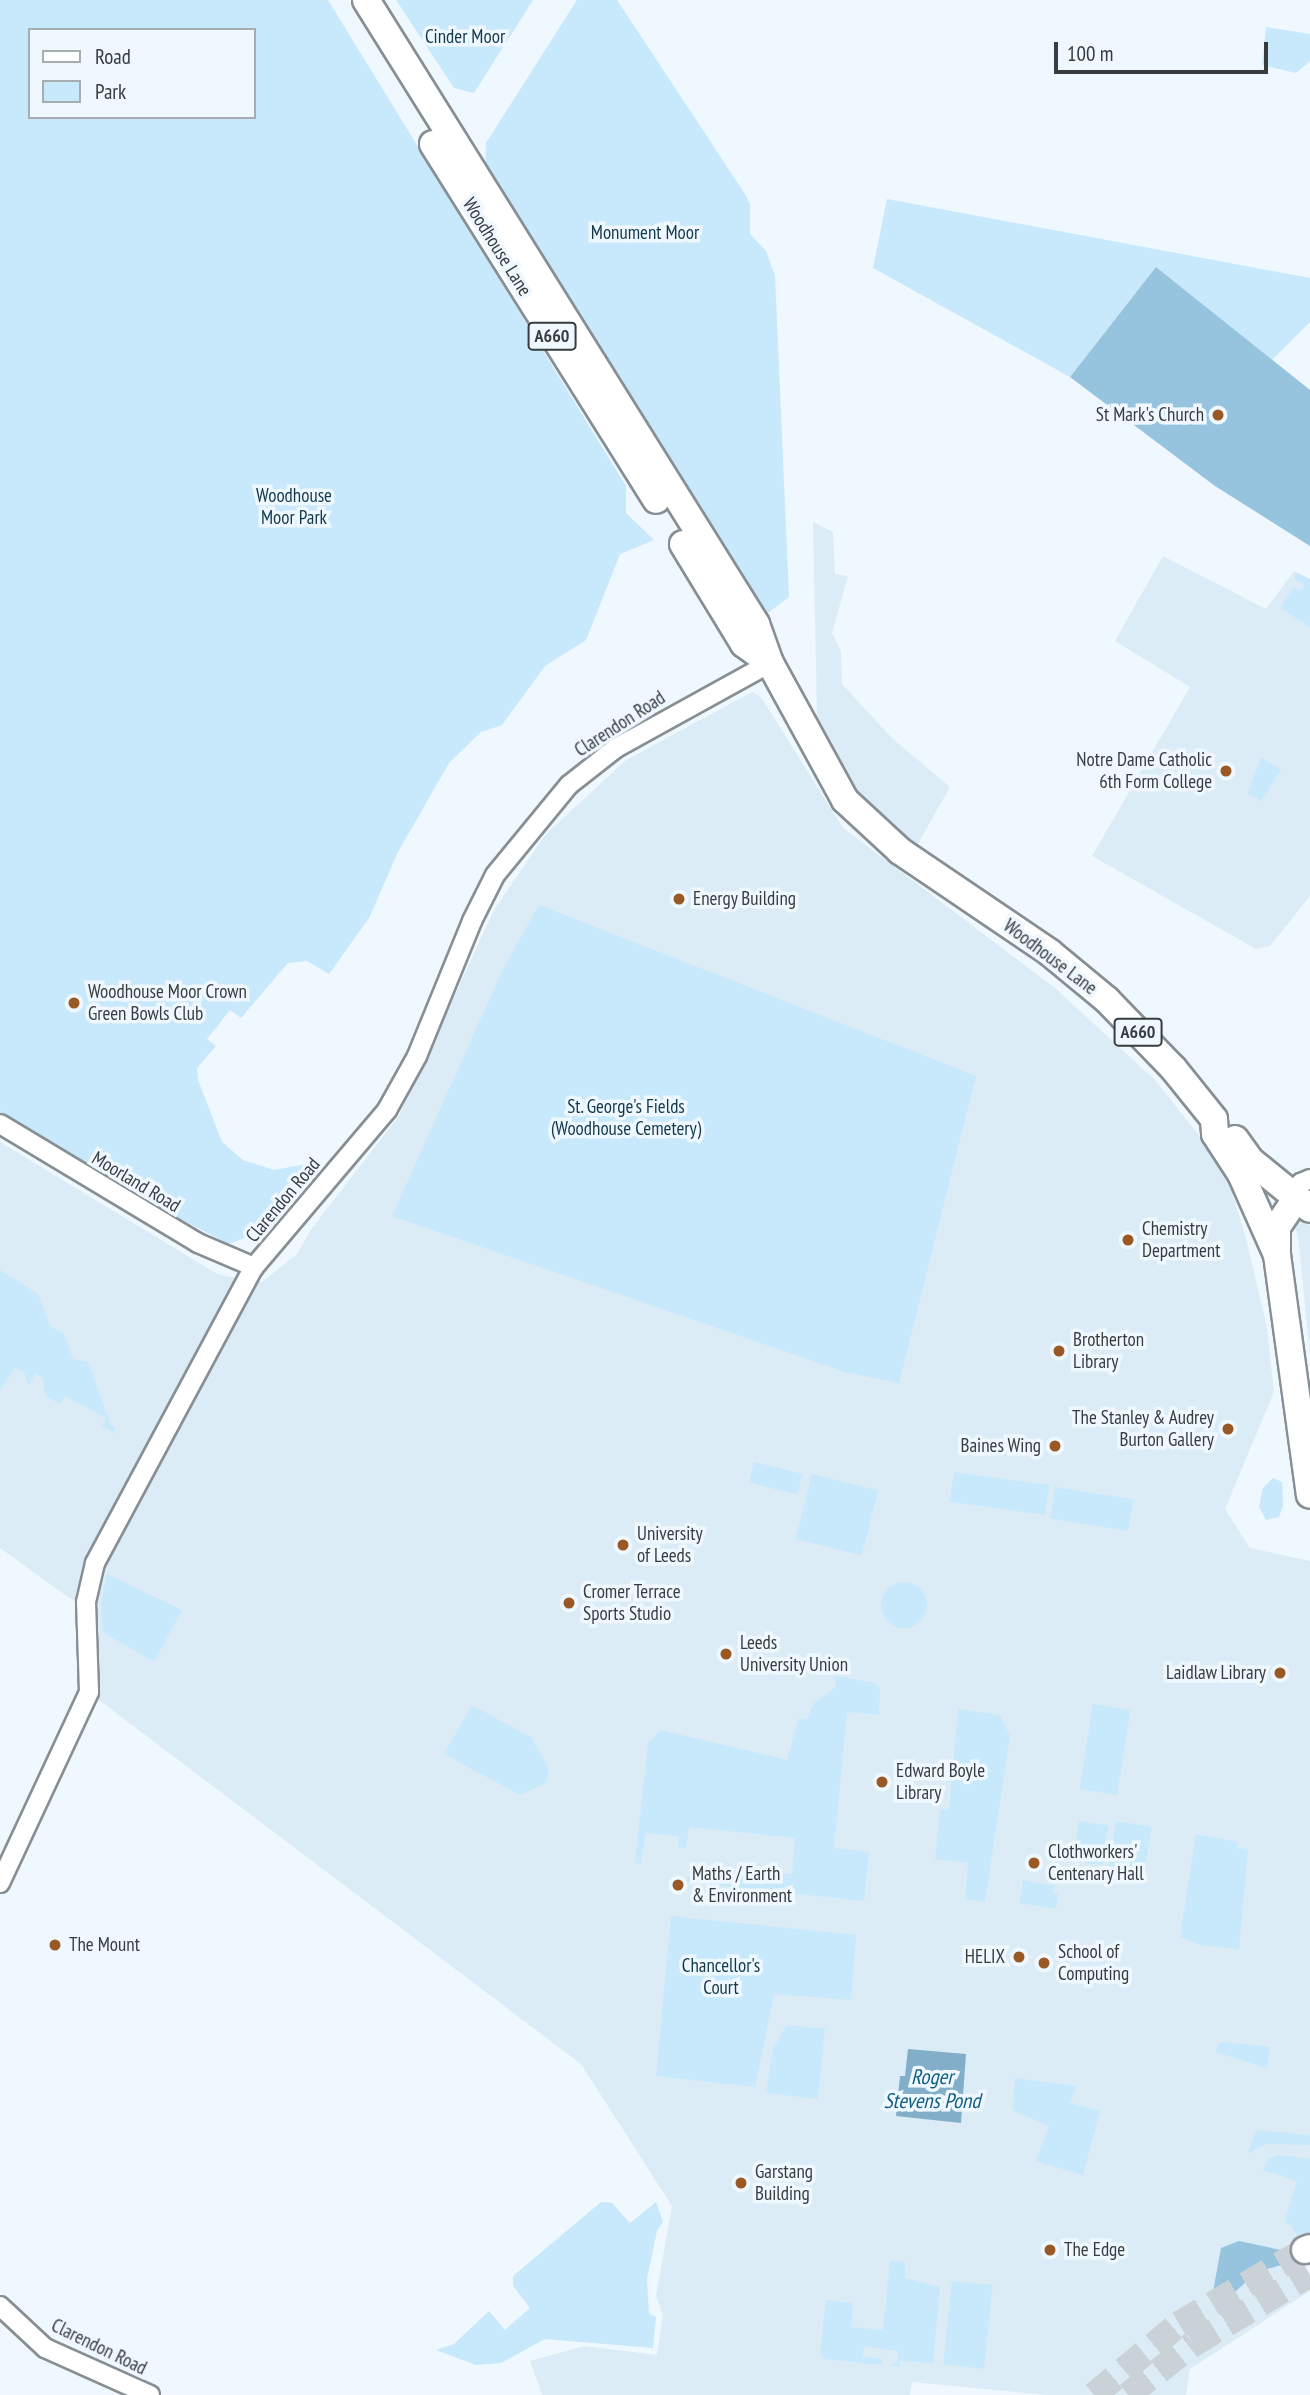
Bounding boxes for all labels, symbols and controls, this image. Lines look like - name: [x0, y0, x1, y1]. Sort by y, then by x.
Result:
- park label: Cinder Moor: [425, 26, 505, 48]
- legend: [28, 28, 256, 119]
- scale bar: [1058, 28, 1272, 72]
- text: 100 m: [1067, 40, 1113, 67]
- text: Road: [95, 43, 131, 70]
- text: Park: [95, 78, 126, 105]
- street label: Woodhouse Lane: [458, 194, 536, 300]
- park label: Monument Moor: [591, 222, 699, 244]
- road number: A660: [528, 322, 576, 350]
- place label: St Mark's Church: [1096, 404, 1204, 426]
- marker: St Mark's Church: [1210, 407, 1226, 423]
- park label: Woodhouse Moor Park: [256, 485, 332, 529]
- street label: Clarendon Road: [570, 686, 670, 762]
- place label: Notre Dame Catholic 6th Form College: [1076, 749, 1212, 793]
- marker: Notre Dame Catholic 6th Form College: [1218, 763, 1234, 779]
- place label: Energy Building: [693, 888, 797, 910]
- marker: Energy Building: [671, 891, 687, 907]
- street label: Woodhouse Lane: [999, 914, 1101, 1000]
- place label: Woodhouse Moor Crown Green Bowls Club: [88, 981, 247, 1025]
- marker: Woodhouse Moor Crown Green Bowls Club: [66, 995, 82, 1011]
- road number: A660: [1114, 1017, 1162, 1046]
- park label: St. George's Fields (Woodhouse Cemetery): [551, 1096, 701, 1140]
- street label: Moorland Road: [88, 1147, 184, 1217]
- street label: Clarendon Road: [241, 1153, 325, 1247]
- place label: Chemistry Department: [1142, 1218, 1220, 1262]
- marker: Chemistry Department: [1120, 1232, 1136, 1248]
- place label: Brotherton Library: [1073, 1329, 1144, 1373]
- marker: Brotherton Library: [1051, 1343, 1067, 1359]
- place label: The Stanley & Audrey Burton Gallery: [1071, 1407, 1214, 1451]
- marker: The Stanley & Audrey Burton Gallery: [1220, 1421, 1236, 1437]
- place label: Baines Wing: [960, 1435, 1041, 1457]
- marker: Baines Wing: [1047, 1438, 1063, 1454]
- place label: University of Leeds: [637, 1523, 703, 1567]
- marker: University of Leeds: [615, 1537, 631, 1553]
- place label: Cromer Terrace Sports Studio: [583, 1581, 681, 1625]
- marker: Cromer Terrace Sports Studio: [561, 1595, 577, 1611]
- place label: Leeds University Union: [740, 1632, 849, 1676]
- marker: Leeds University Union: [718, 1646, 734, 1662]
- place label: Laidlaw Library: [1166, 1662, 1266, 1684]
- marker: Laidlaw Library: [1272, 1665, 1288, 1681]
- place label: Edward Boyle Library: [896, 1760, 985, 1804]
- marker: Edward Boyle Library: [874, 1774, 890, 1790]
- place label: Clothworkers' Centenary Hall: [1048, 1841, 1144, 1885]
- marker: Clothworkers' Centenary Hall: [1026, 1855, 1042, 1871]
- place label: Maths / Earth & Environment: [692, 1863, 792, 1907]
- marker: Maths / Earth & Environment: [670, 1877, 686, 1893]
- place label: The Mount: [69, 1934, 140, 1956]
- marker: The Mount: [47, 1937, 63, 1953]
- place label: School of Computing: [1058, 1941, 1129, 1985]
- place label: HELIX: [965, 1946, 1005, 1968]
- marker: HELIX: [1011, 1949, 1027, 1965]
- park label: Chancellor's Court: [682, 1955, 760, 1999]
- marker: School of Computing: [1036, 1955, 1052, 1971]
- water label: Roger Stevens Pond: [884, 2064, 980, 2114]
- place label: Garstang Building: [755, 2161, 813, 2205]
- marker: Garstang Building: [733, 2175, 749, 2191]
- place label: The Edge: [1064, 2239, 1125, 2261]
- marker: The Edge: [1042, 2242, 1058, 2258]
- street label: Clarendon Road: [48, 2314, 150, 2380]

